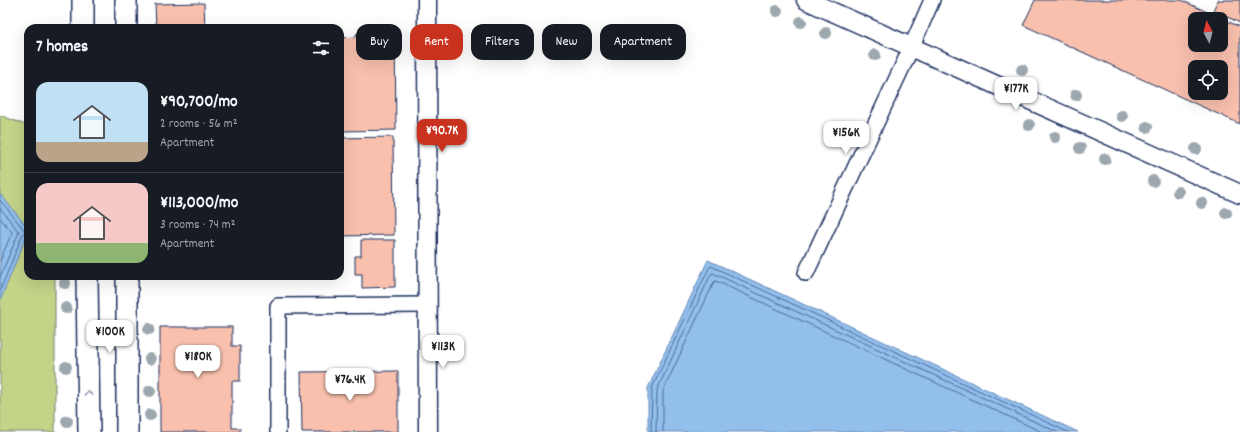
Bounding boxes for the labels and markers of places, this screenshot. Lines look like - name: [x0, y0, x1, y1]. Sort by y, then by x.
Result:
- pin: ¥177K: [988, 77, 1044, 111]
- pin: ¥90.7K: [409, 119, 475, 153]
- pin: ¥156K: [818, 121, 874, 155]
- pin: ¥100K: [82, 320, 138, 354]
- pin: ¥113K: [415, 335, 471, 369]
- pin: ¥180K: [170, 345, 226, 379]
- pin: ¥76.4K: [317, 368, 383, 402]

